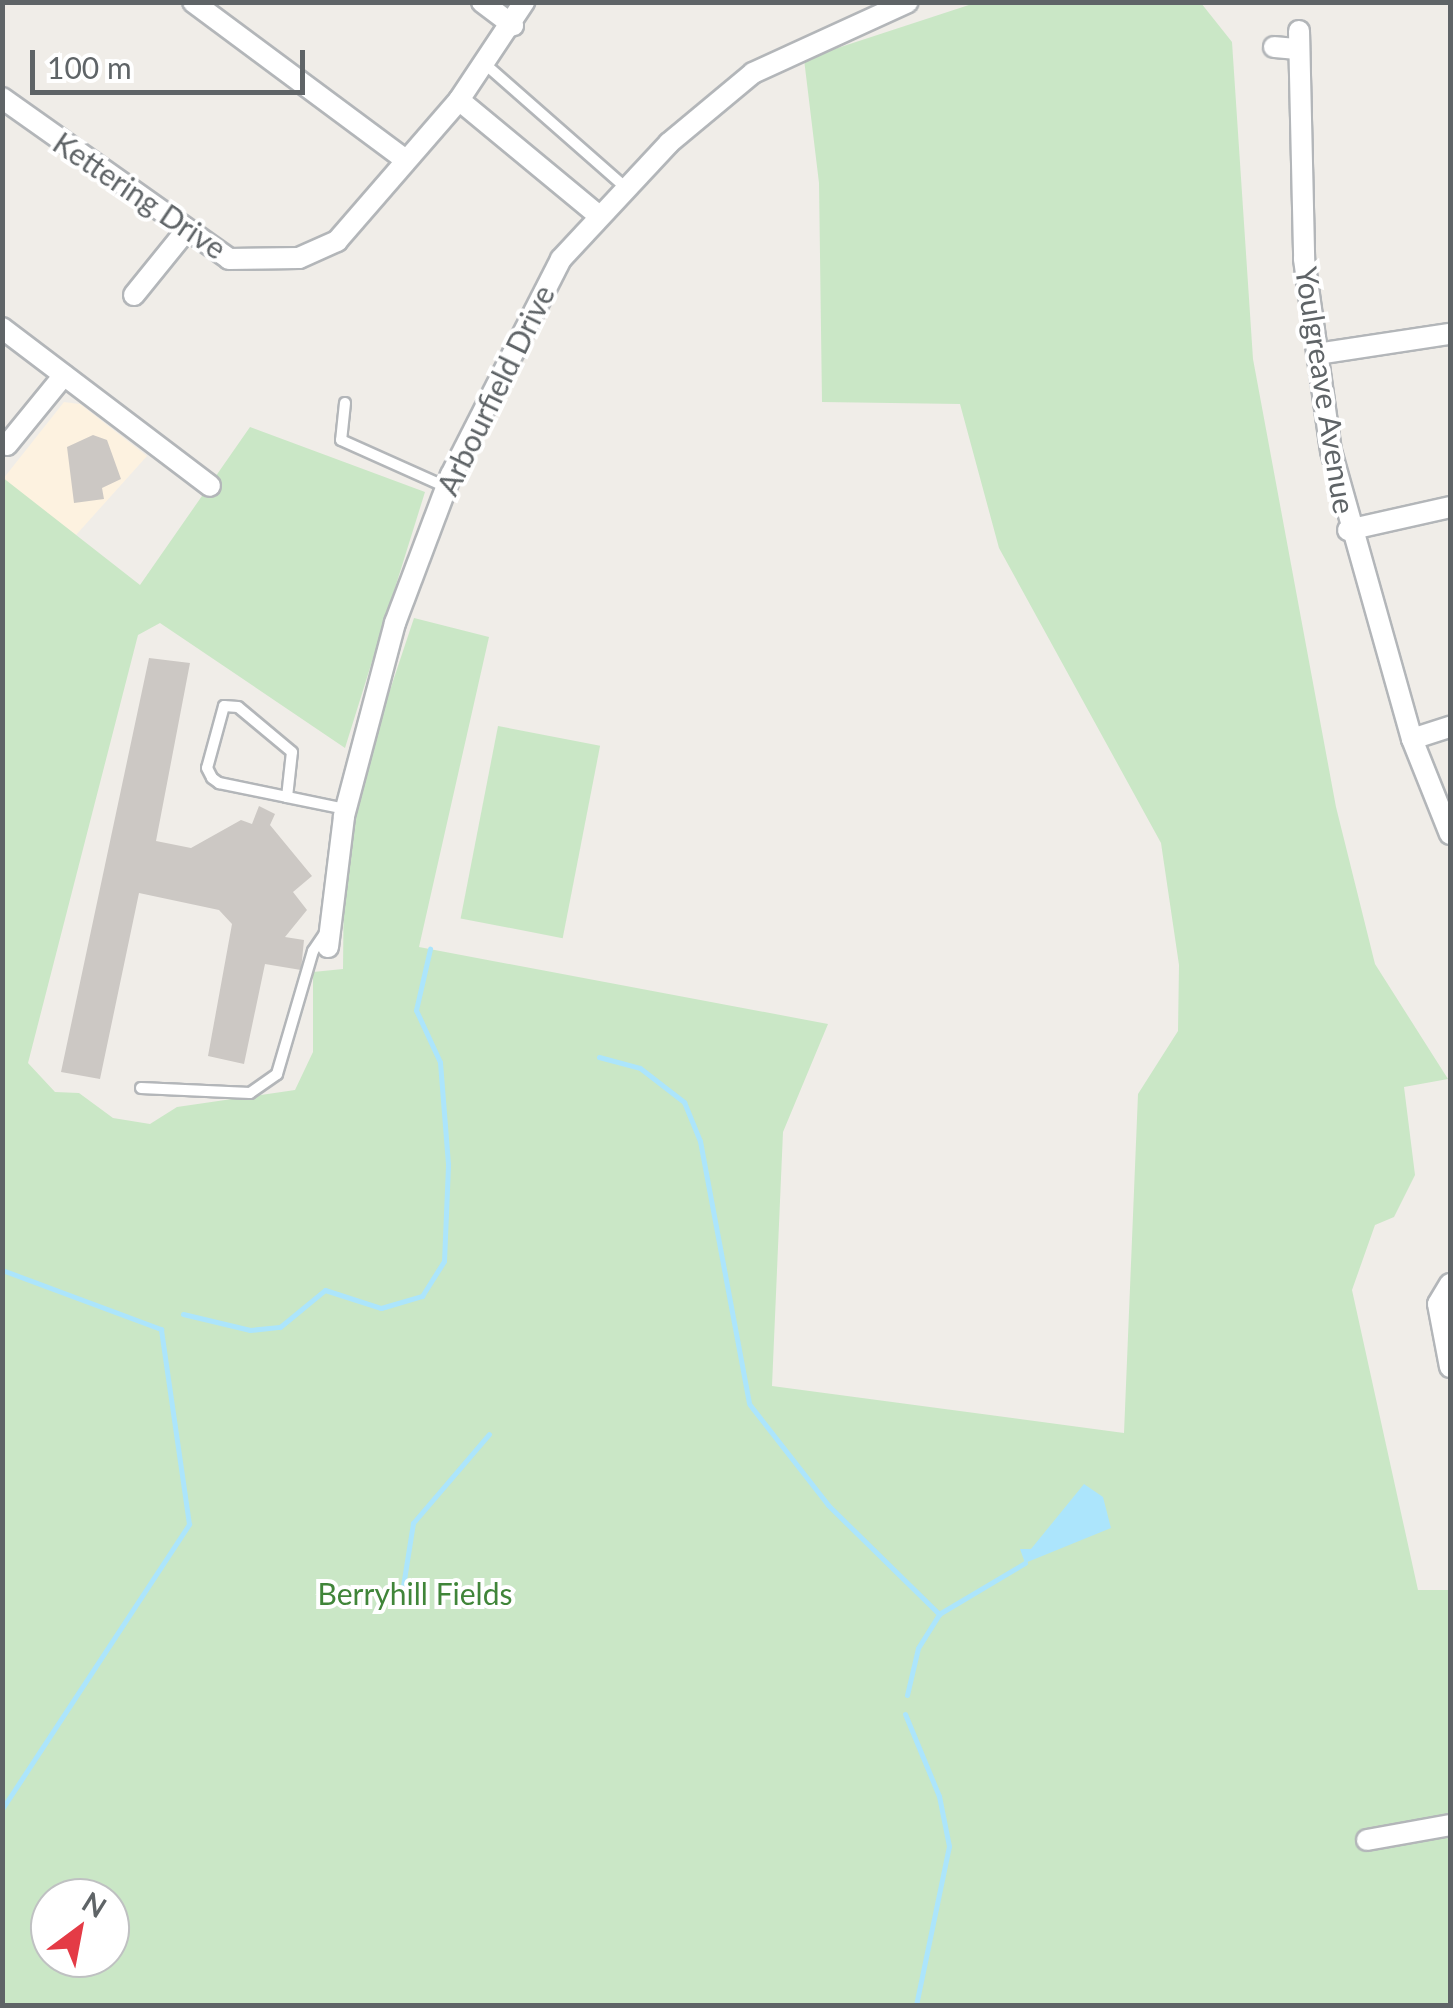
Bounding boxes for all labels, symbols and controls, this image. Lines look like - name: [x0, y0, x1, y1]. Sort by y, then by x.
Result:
- scale bar: [35, 30, 310, 92]
- text: 100 m: [47, 49, 132, 85]
- street label: Kettering Drive: [47, 124, 233, 266]
- street label: Youlgreave Avenue: [1289, 263, 1363, 517]
- street label: Arbourfield Drive: [429, 279, 561, 501]
- park label: Berryhill Fields: [318, 1575, 512, 1611]
- north arrow: [30, 1878, 130, 1978]
- text: N: [77, 1884, 113, 1924]

